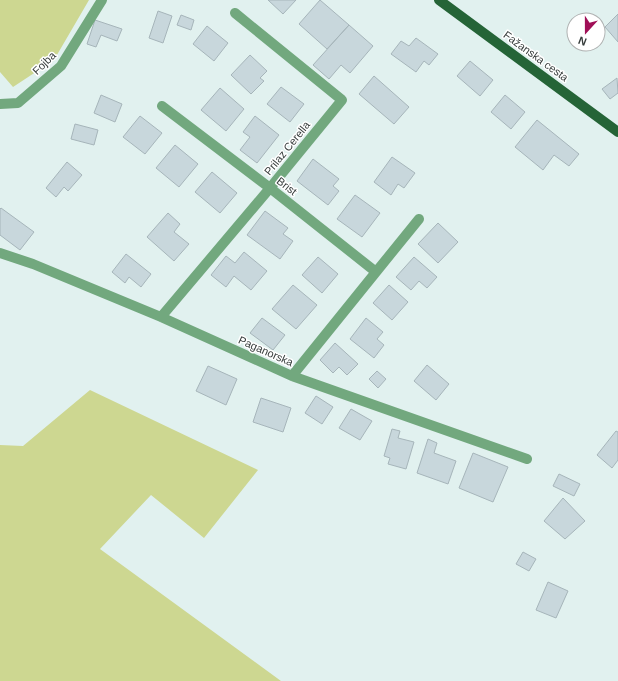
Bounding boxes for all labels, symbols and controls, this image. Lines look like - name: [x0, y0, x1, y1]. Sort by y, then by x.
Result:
- north arrow: [566, 12, 606, 52]
- street label: Fažanska cesta: [501, 29, 571, 84]
- text: N: [577, 34, 588, 48]
- street label: Fojba: [30, 49, 59, 77]
- street label: Prilaz Cerella: [262, 118, 313, 177]
- street label: Brist: [275, 174, 299, 198]
- street label: Paganorska: [237, 334, 296, 369]

